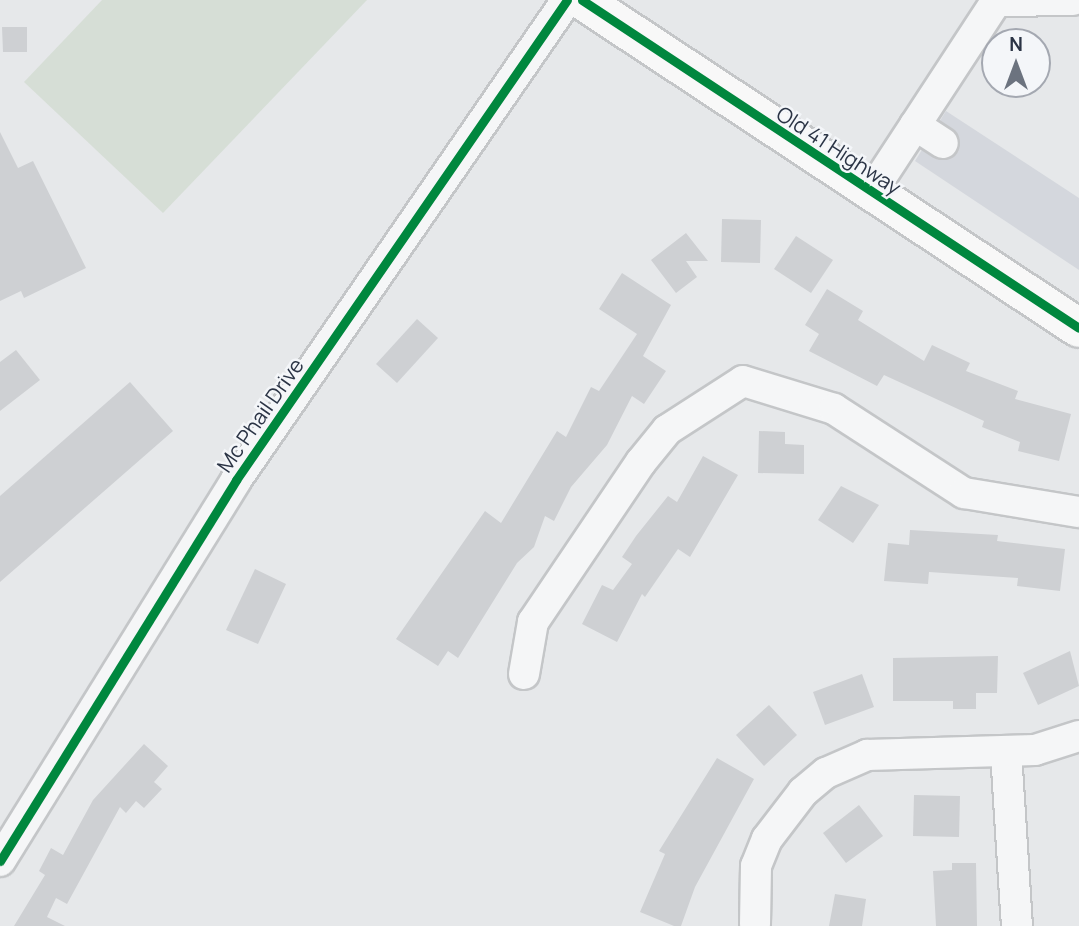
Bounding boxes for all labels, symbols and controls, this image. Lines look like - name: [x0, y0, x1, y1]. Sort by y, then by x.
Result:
- north arrow: [981, 28, 1051, 98]
- text: N: [1009, 31, 1023, 57]
- street label: Old 41 Highway: [772, 100, 906, 200]
- street label: Mc Phail Drive: [211, 353, 309, 477]

